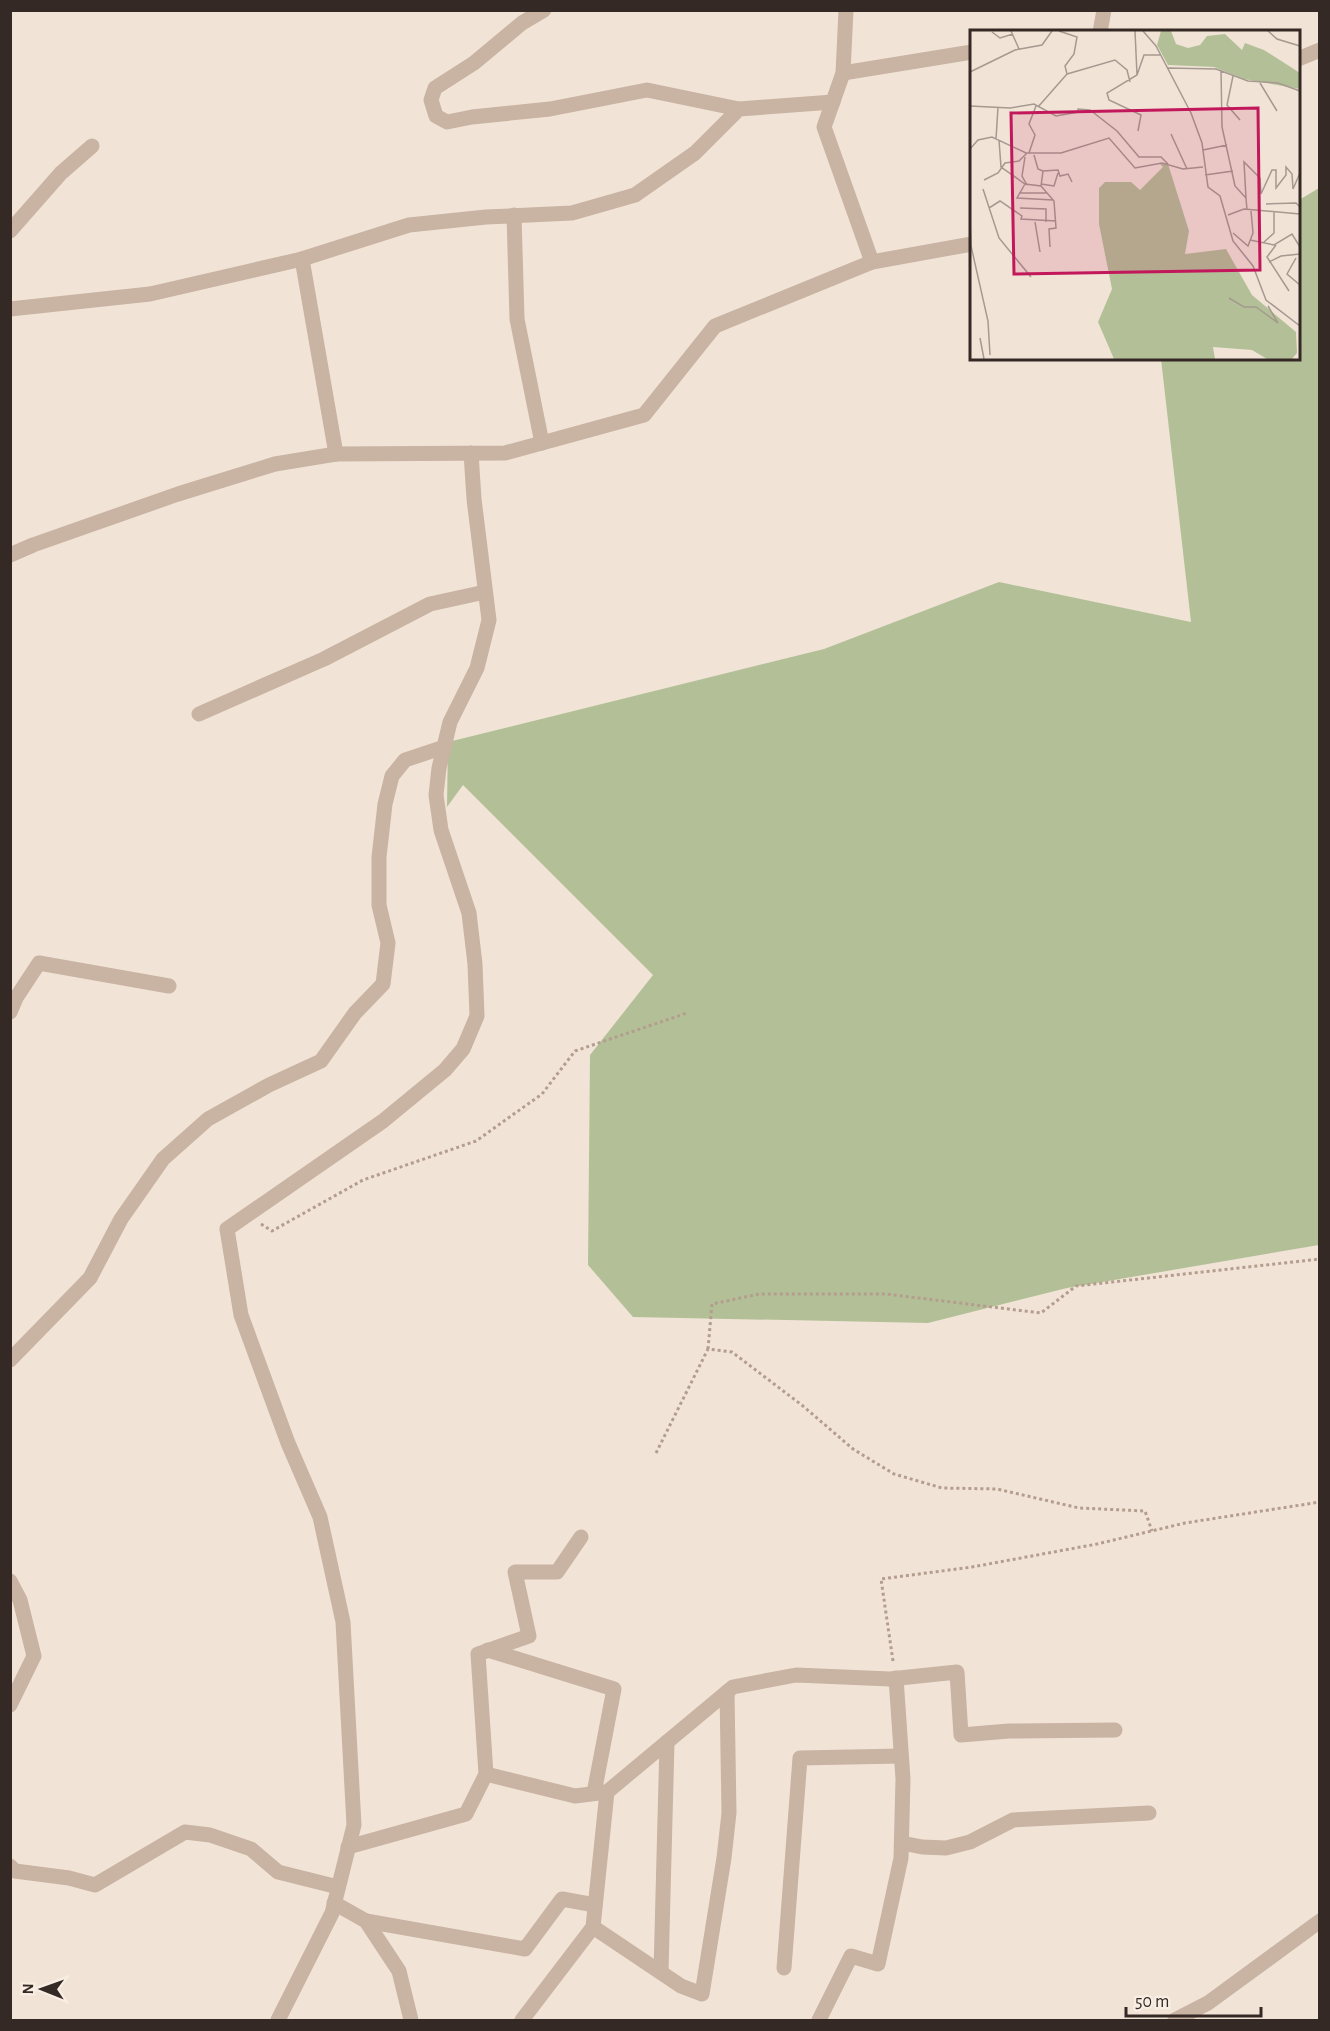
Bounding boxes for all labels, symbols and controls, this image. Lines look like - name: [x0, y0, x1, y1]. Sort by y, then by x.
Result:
- inset map: [970, 30, 1300, 360]
- north arrow: [12, 1959, 72, 2019]
- scale bar: [1126, 1980, 1261, 2018]
- text: N: [20, 1983, 36, 1994]
- text: 50 m: [1135, 1993, 1169, 2011]

